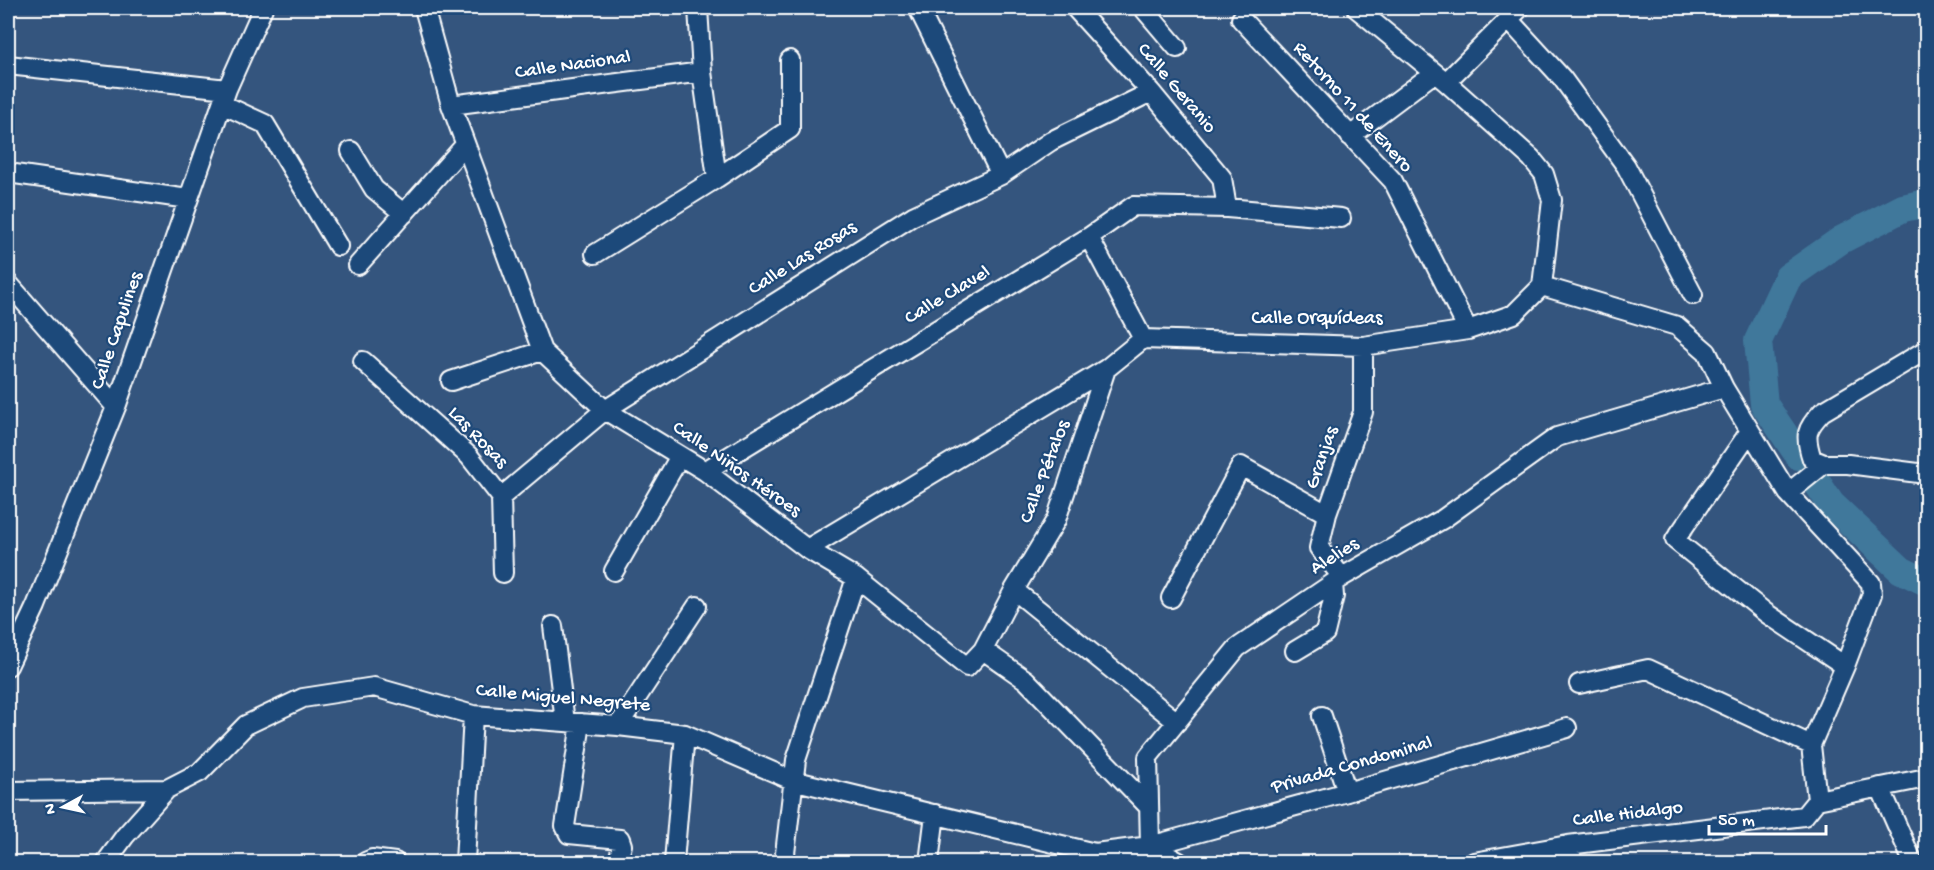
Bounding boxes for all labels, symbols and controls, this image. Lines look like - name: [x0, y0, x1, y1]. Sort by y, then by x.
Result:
- street label: Retorno 11 de Enero: [1287, 38, 1417, 178]
- street label: Calle Geranio: [1131, 39, 1221, 139]
- street label: Calle Nacional: [514, 47, 632, 85]
- street label: Calle Las Rosas: [745, 216, 862, 301]
- street label: Calle Clavel: [901, 261, 995, 331]
- street label: Calle Capulines: [87, 269, 149, 393]
- street label: Calle Orquídeas: [1251, 308, 1383, 331]
- street label: Las Rosas: [442, 402, 513, 474]
- street label: Calle Niños Héroes: [667, 417, 805, 523]
- street label: Calle Pétalos: [1016, 417, 1076, 527]
- street label: Granjas: [1302, 423, 1345, 492]
- street label: Alelies: [1306, 533, 1364, 581]
- street label: Calle Miguel Negrete: [475, 680, 652, 718]
- street label: Privada Condominal: [1268, 732, 1435, 800]
- north arrow: [33, 777, 93, 837]
- street label: Calle Hidalgo: [1572, 797, 1684, 833]
- scale bar: [1709, 798, 1826, 836]
- text: N: [41, 802, 62, 815]
- text: 50 m: [1718, 811, 1755, 832]

